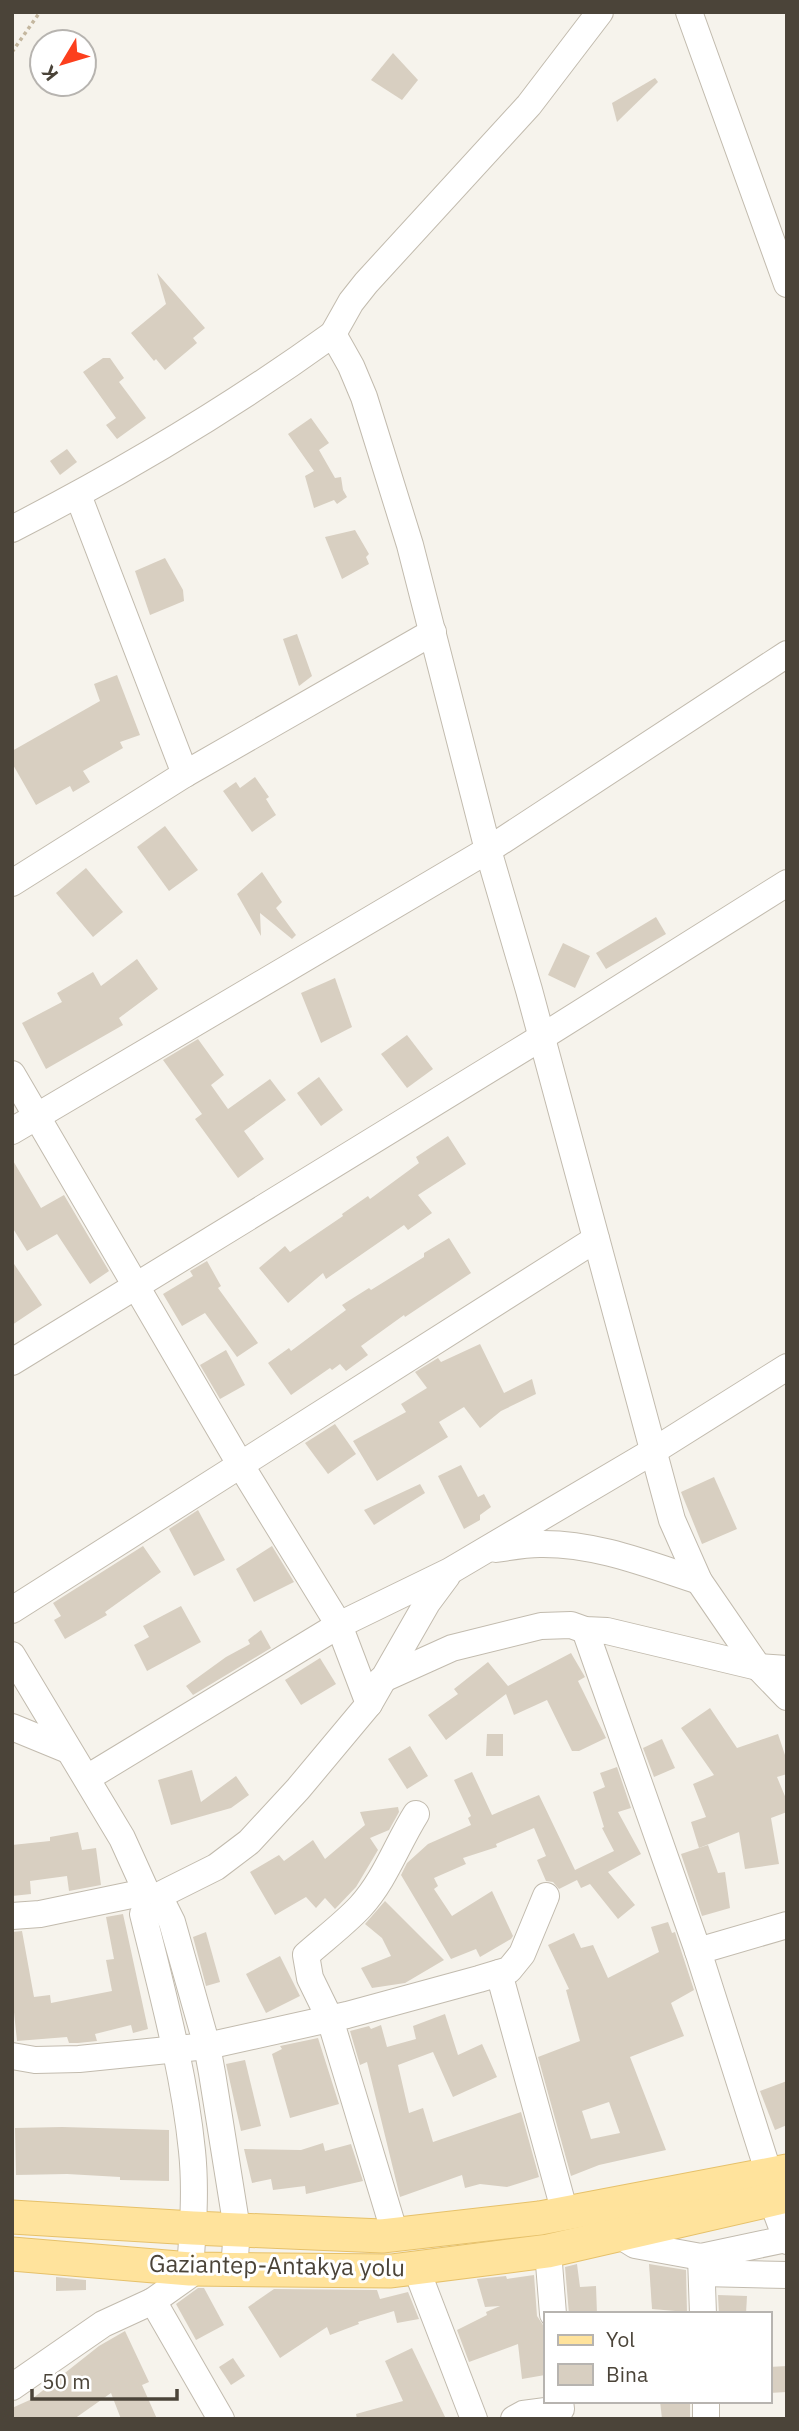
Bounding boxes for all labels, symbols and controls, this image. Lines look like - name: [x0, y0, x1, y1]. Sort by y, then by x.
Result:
- north arrow: [28, 28, 98, 98]
- text: K: [36, 61, 63, 86]
- street label: Gaziantep-Antakya yolu: [149, 2247, 405, 2283]
- legend: [544, 2312, 771, 2403]
- text: Yol: [606, 2325, 635, 2353]
- scale bar: [32, 2358, 177, 2402]
- text: Bina: [606, 2360, 648, 2388]
- text: 50 m: [42, 2367, 91, 2395]

